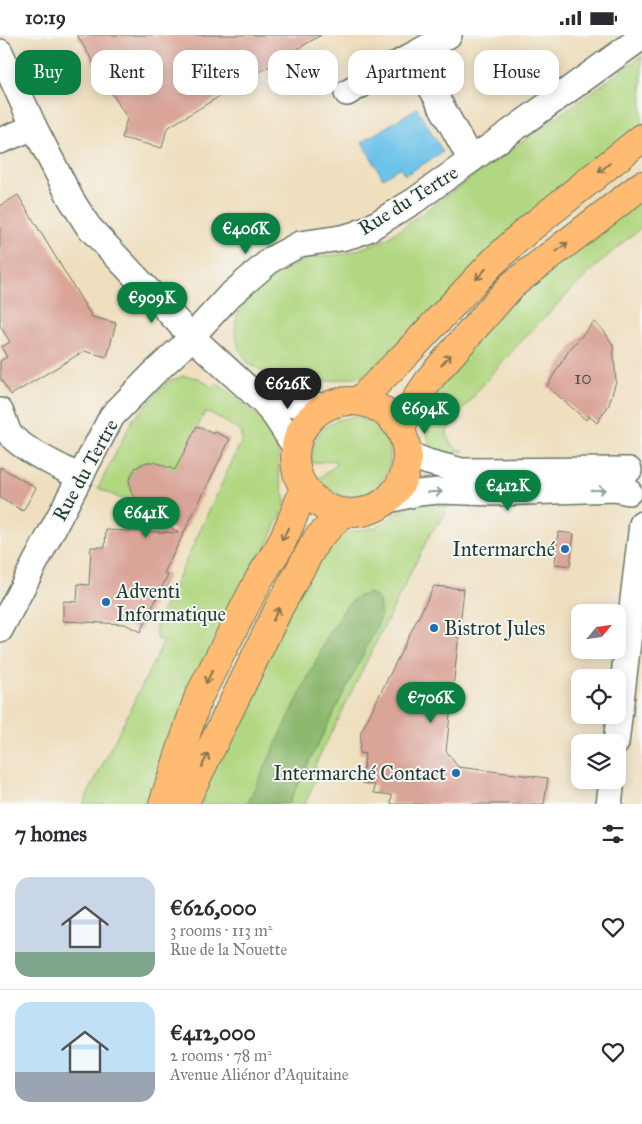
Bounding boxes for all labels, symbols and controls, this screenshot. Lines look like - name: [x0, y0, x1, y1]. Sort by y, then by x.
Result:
- text: 10:19: [25, 6, 66, 29]
- chip: Buy: [15, 50, 81, 95]
- chip: Rent: [91, 50, 163, 95]
- chip: Filters: [173, 50, 258, 95]
- chip: New: [268, 50, 338, 95]
- chip: Apartment: [348, 50, 464, 95]
- chip: House: [474, 50, 559, 95]
- street label: Rue du Tertre: [354, 160, 462, 240]
- one-way arrow: [598, 163, 611, 174]
- pin: €406K: [211, 213, 281, 255]
- text: €406K: [222, 219, 270, 238]
- one-way arrow: [555, 242, 569, 252]
- one-way arrow: [475, 268, 487, 281]
- pin: €909K: [117, 281, 187, 324]
- text: €909K: [128, 288, 176, 307]
- one-way arrow: [440, 354, 452, 367]
- pin: €626K: [253, 367, 323, 410]
- house number: 10: [574, 367, 592, 389]
- text: €626K: [265, 374, 311, 393]
- pin: €694K: [390, 393, 460, 435]
- text: €694K: [402, 399, 448, 418]
- street label: Rue du Tertre: [47, 415, 123, 525]
- pin: €412K: [473, 469, 543, 512]
- text: €412K: [486, 476, 530, 495]
- one-way arrow: [590, 485, 606, 495]
- one-way arrow: [427, 487, 443, 496]
- pin: €641K: [111, 497, 181, 539]
- text: €641K: [124, 503, 168, 522]
- one-way arrow: [280, 526, 290, 541]
- place label: Intermarché: [452, 537, 556, 561]
- marker: Intermarché: [559, 543, 571, 555]
- place label: Adventi Informatique: [115, 579, 226, 627]
- marker: Adventi Informatique: [100, 596, 112, 608]
- north arrow: [571, 604, 626, 659]
- map controls: [571, 604, 626, 789]
- one-way arrow: [272, 607, 281, 622]
- place label: Bistrot Jules: [444, 616, 545, 641]
- marker: Bistrot Jules: [428, 622, 440, 634]
- one-way arrow: [204, 669, 213, 684]
- button: locate: [571, 669, 626, 724]
- pin: €706K: [396, 681, 466, 724]
- text: €706K: [407, 688, 455, 707]
- button: layers: [571, 734, 626, 789]
- one-way arrow: [201, 753, 210, 768]
- place label: Intermarché Contact: [273, 761, 446, 785]
- marker: Intermarché Contact: [450, 767, 462, 779]
- icon: filters: [599, 820, 627, 848]
- text: 7 homes: [15, 821, 87, 847]
- text: €626,000: [170, 895, 257, 921]
- icon: home: [55, 897, 115, 957]
- icon: heart: [599, 913, 627, 941]
- text: 3 rooms · 113 m²: [170, 921, 272, 940]
- text: Rue de la Nouette: [170, 940, 287, 959]
- text: €412,000: [170, 1020, 256, 1046]
- icon: home: [55, 1022, 115, 1082]
- icon: heart: [599, 1038, 627, 1066]
- text: 2 rooms · 78 m²: [170, 1046, 272, 1065]
- text: Avenue Aliénor d'Aquitaine: [170, 1065, 348, 1084]

